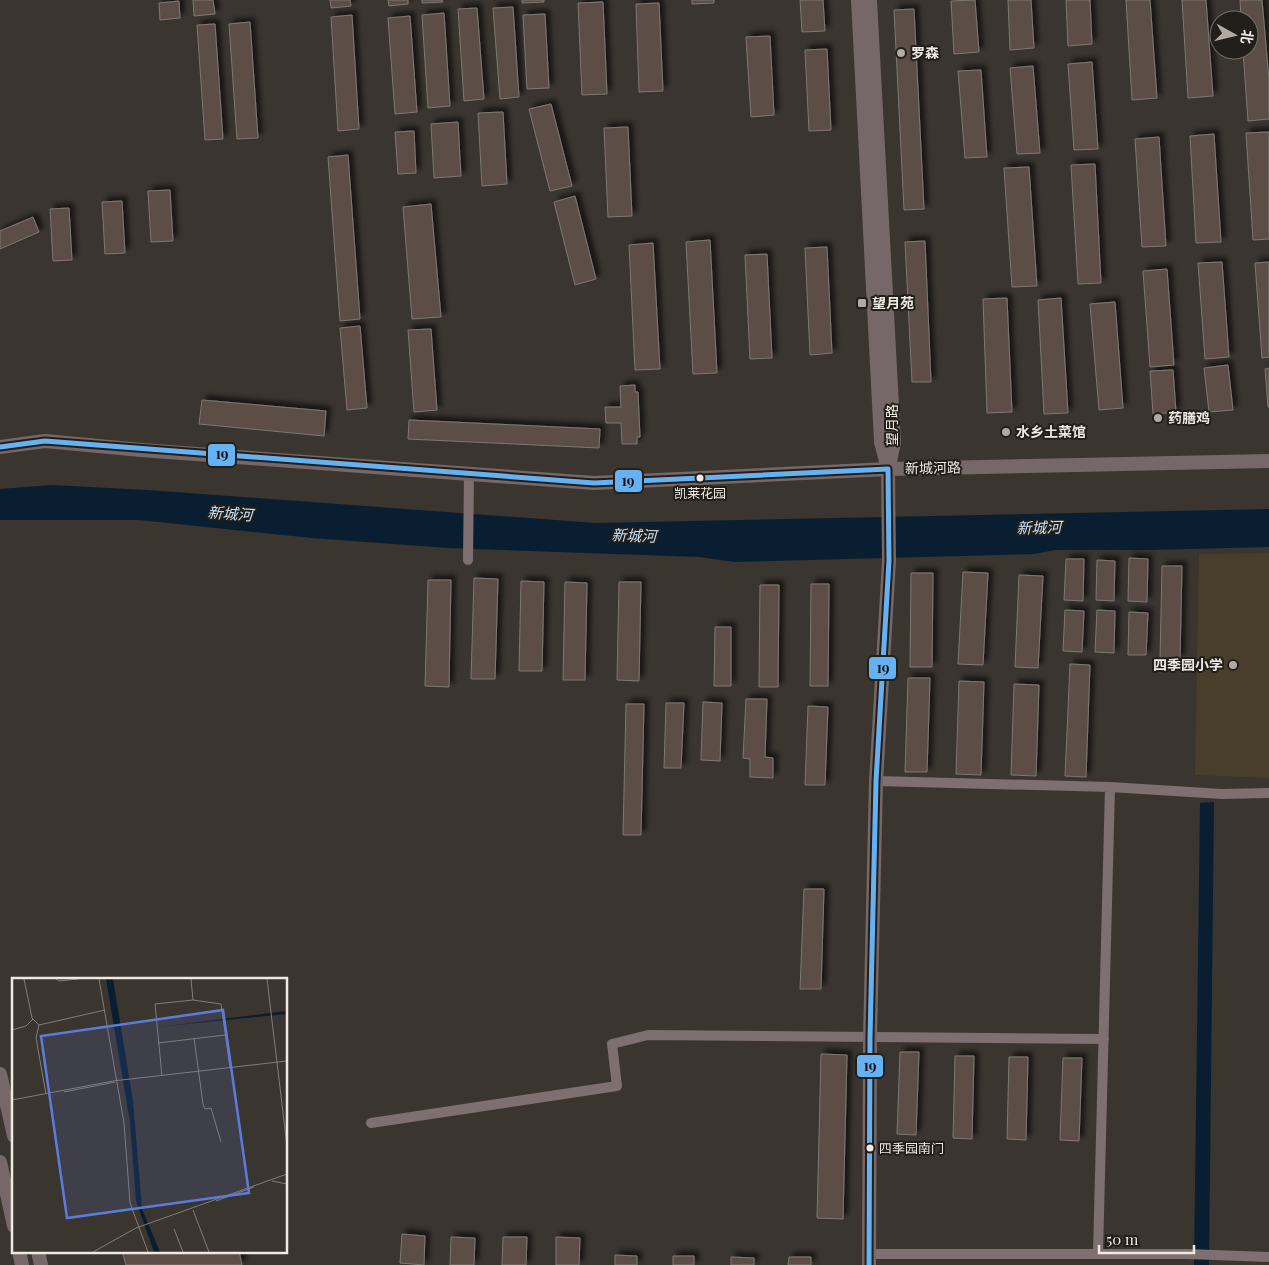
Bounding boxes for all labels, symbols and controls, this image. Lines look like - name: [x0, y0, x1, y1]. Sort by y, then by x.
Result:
- north arrow: [1209, 10, 1259, 60]
- text: 北: [1237, 29, 1258, 45]
- place label: 罗森: [911, 43, 939, 62]
- marker: 罗森: [895, 47, 907, 59]
- place label: 望月苑: [872, 293, 914, 312]
- marker: 望月苑: [856, 297, 868, 309]
- street label: 望月路: [882, 404, 901, 446]
- place label: 药膳鸡: [1168, 408, 1210, 427]
- marker: 药膳鸡: [1152, 412, 1164, 424]
- place label: 水乡土菜馆: [1016, 422, 1086, 441]
- marker: 水乡土菜馆: [1000, 426, 1012, 438]
- line badge: 19: [207, 443, 236, 467]
- text: 19: [215, 444, 229, 463]
- street label: 新城河路: [905, 458, 961, 477]
- line badge: 19: [614, 469, 643, 493]
- text: 19: [621, 471, 635, 490]
- marker: 凯莱花园: [695, 473, 705, 483]
- place label: 凯莱花园: [674, 484, 726, 501]
- water label: 新城河: [207, 501, 256, 525]
- water label: 新城河: [1016, 517, 1065, 537]
- water label: 新城河: [611, 524, 660, 546]
- place label: 四季园小学: [1153, 655, 1223, 674]
- line badge: 19: [868, 656, 897, 680]
- text: 19: [876, 658, 890, 677]
- marker: 四季园小学: [1227, 659, 1239, 671]
- inset map: [12, 978, 288, 1252]
- line badge: 19: [856, 1054, 884, 1078]
- text: 19: [863, 1056, 877, 1075]
- place label: 四季园南门: [879, 1139, 944, 1156]
- marker: 四季园南门: [865, 1143, 875, 1153]
- scale bar: [1099, 1222, 1194, 1254]
- text: 50 m: [1106, 1229, 1139, 1249]

